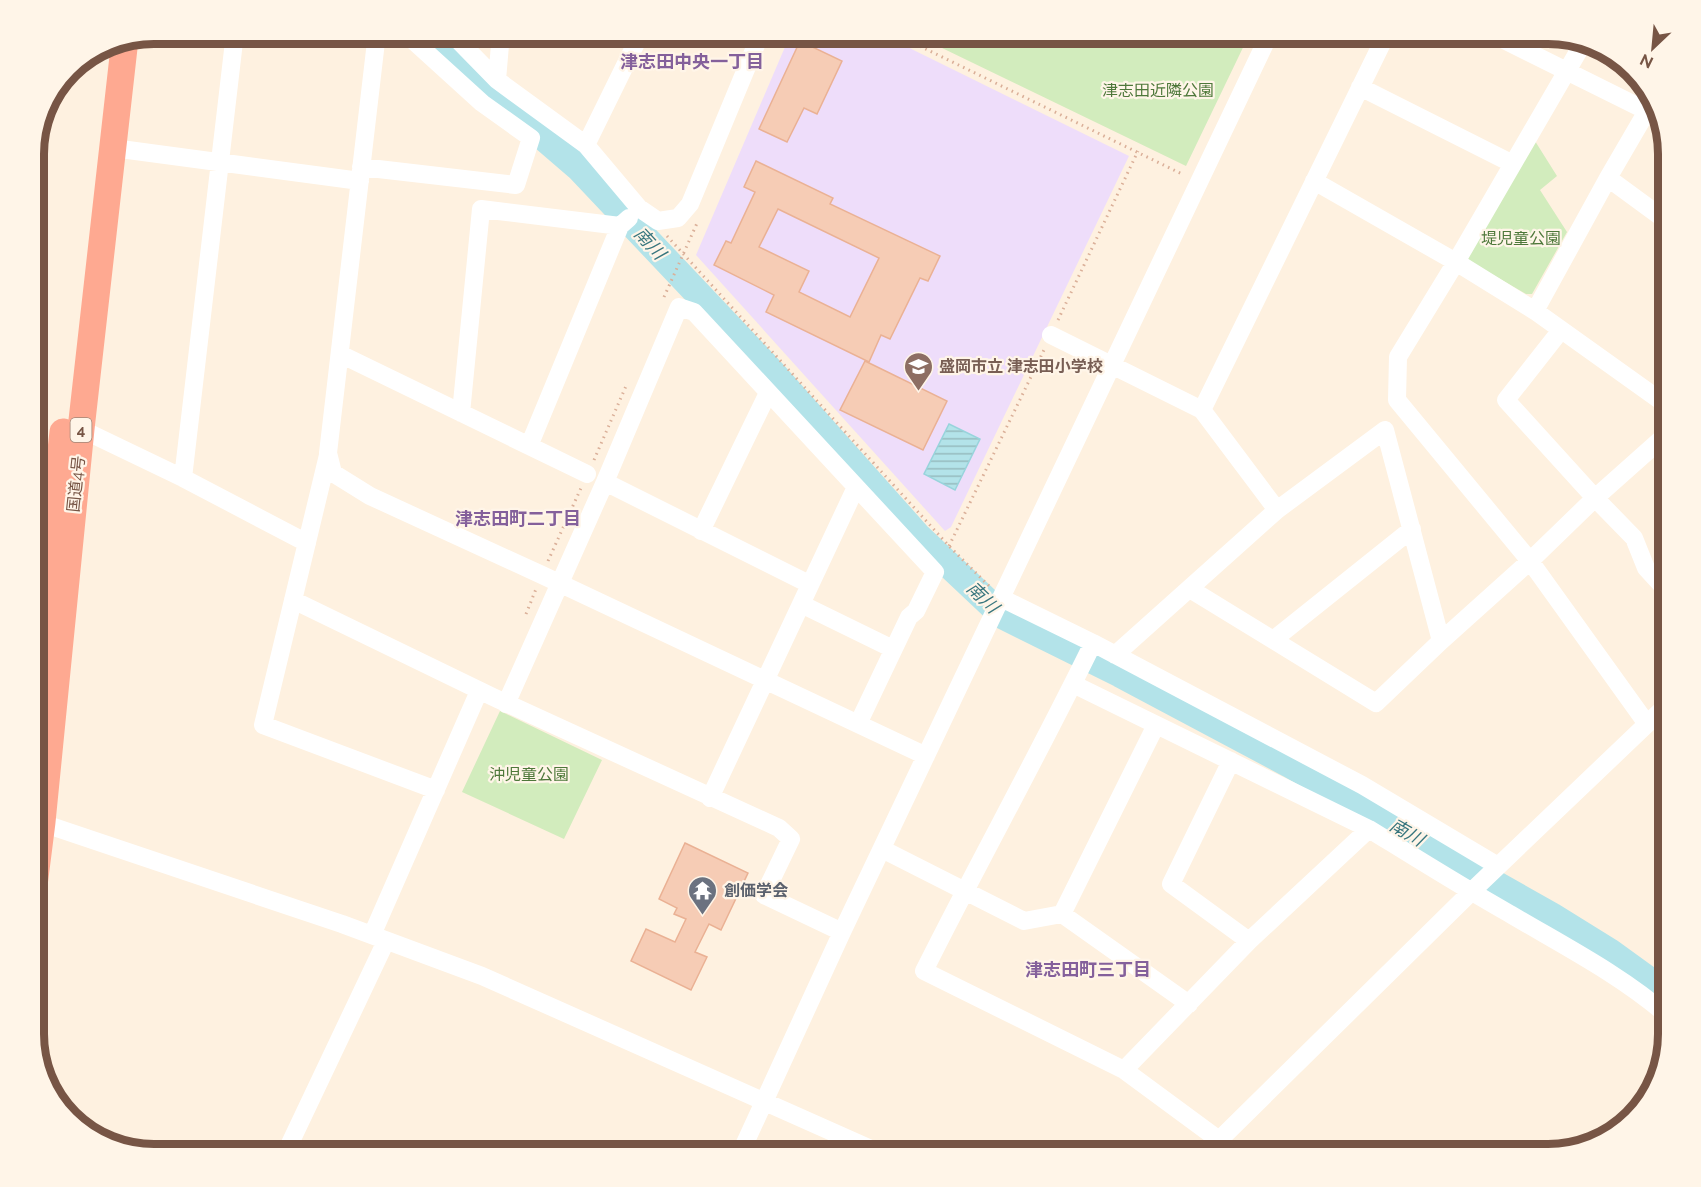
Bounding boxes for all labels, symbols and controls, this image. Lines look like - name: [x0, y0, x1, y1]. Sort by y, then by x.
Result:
- north arrow: [1623, 18, 1683, 78]
- text: N: [1637, 50, 1656, 72]
- district label: 津志田中央一丁目: [620, 51, 764, 72]
- park label: 津志田近隣公園: [1102, 81, 1214, 100]
- water label: 南川: [630, 223, 671, 265]
- park label: 堤児童公園: [1481, 229, 1561, 248]
- school or university icon: 盛岡市立 津志田小学校: [902, 350, 934, 392]
- place label: 盛岡市立 津志田小学校: [939, 357, 1103, 376]
- road number: 4: [70, 418, 92, 442]
- street label: 国道4号: [64, 455, 88, 513]
- district label: 津志田町二丁目: [455, 508, 581, 529]
- water label: 南川: [963, 577, 1005, 618]
- park label: 沖児童公園: [489, 765, 569, 784]
- water label: 南川: [1386, 814, 1430, 851]
- temple icon: 創価学会: [687, 874, 719, 916]
- place label: 創価学会: [724, 881, 788, 900]
- district label: 津志田町三丁目: [1025, 959, 1151, 980]

